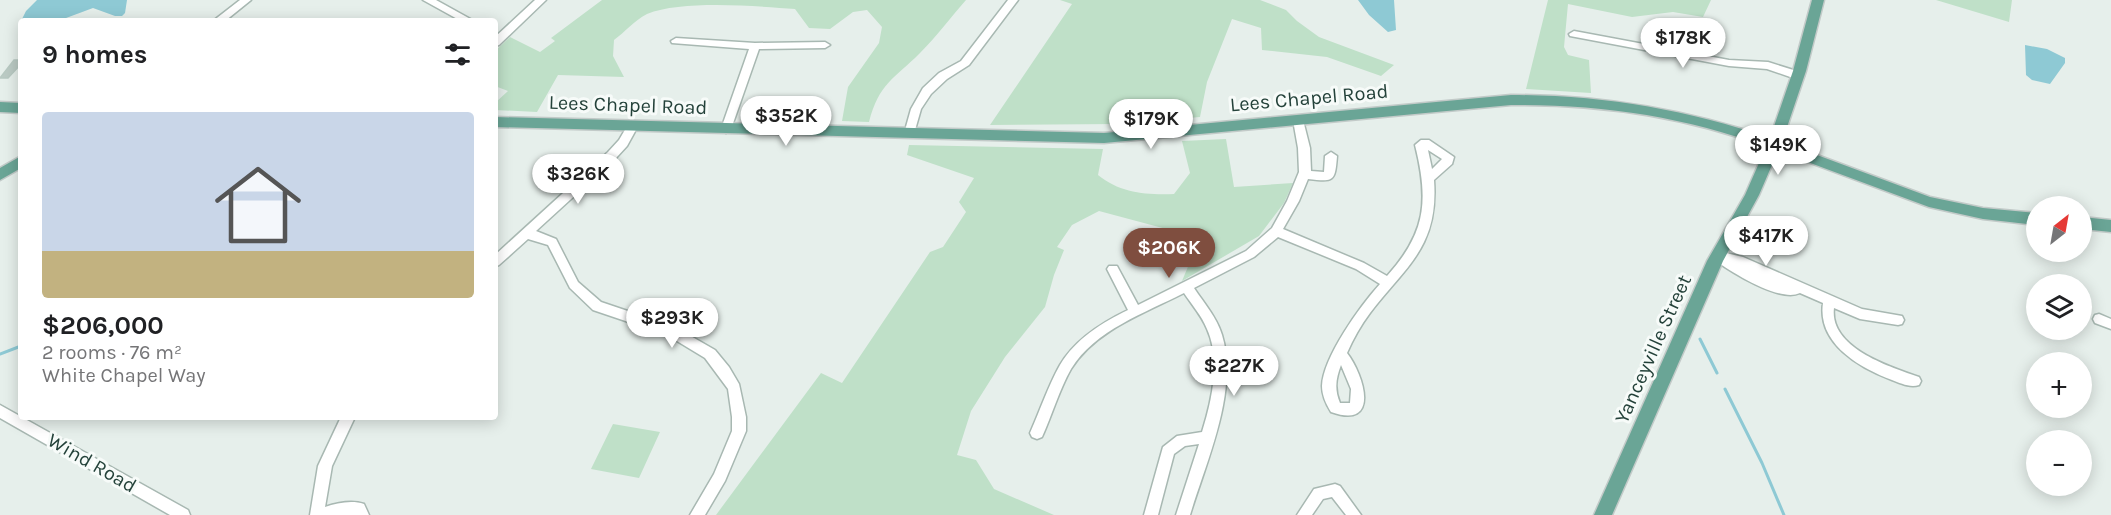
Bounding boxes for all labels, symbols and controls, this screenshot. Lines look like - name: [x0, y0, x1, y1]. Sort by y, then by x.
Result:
- pin: $178K: [1641, 18, 1725, 69]
- text: $178K: [1655, 26, 1711, 49]
- icon: filters: [441, 38, 474, 71]
- text: 9 homes: [42, 39, 148, 70]
- street label: Lees Chapel Road: [1229, 80, 1389, 116]
- street label: Lees Chapel Road: [548, 91, 708, 119]
- pin: $352K: [744, 96, 828, 147]
- pin: $179K: [1109, 99, 1193, 150]
- text: $352K: [754, 104, 818, 127]
- text: $179K: [1123, 107, 1179, 130]
- pin: $149K: [1736, 125, 1820, 176]
- text: $149K: [1749, 133, 1807, 156]
- icon: home: [204, 151, 312, 259]
- pin: $326K: [536, 154, 620, 205]
- text: $326K: [546, 162, 610, 185]
- north arrow: [2026, 196, 2092, 262]
- map controls: [2026, 196, 2092, 496]
- pin: $417K: [1724, 216, 1808, 267]
- text: $417K: [1738, 224, 1794, 247]
- pin: $206K: [1127, 228, 1211, 279]
- text: $206K: [1137, 236, 1201, 259]
- street label: Yanceyville Street: [1610, 271, 1696, 427]
- button: layers: [2026, 274, 2092, 340]
- pin: $293K: [630, 298, 714, 349]
- text: $293K: [640, 306, 704, 329]
- text: $206,000: [42, 310, 164, 341]
- text: 2 rooms · 76 m²: [42, 341, 182, 364]
- pin: $227K: [1192, 346, 1276, 397]
- button: +: [2026, 352, 2092, 418]
- text: $227K: [1203, 354, 1265, 377]
- text: White Chapel Way: [42, 364, 206, 387]
- street label: Wind Road: [44, 428, 140, 498]
- button: −: [2026, 430, 2092, 496]

